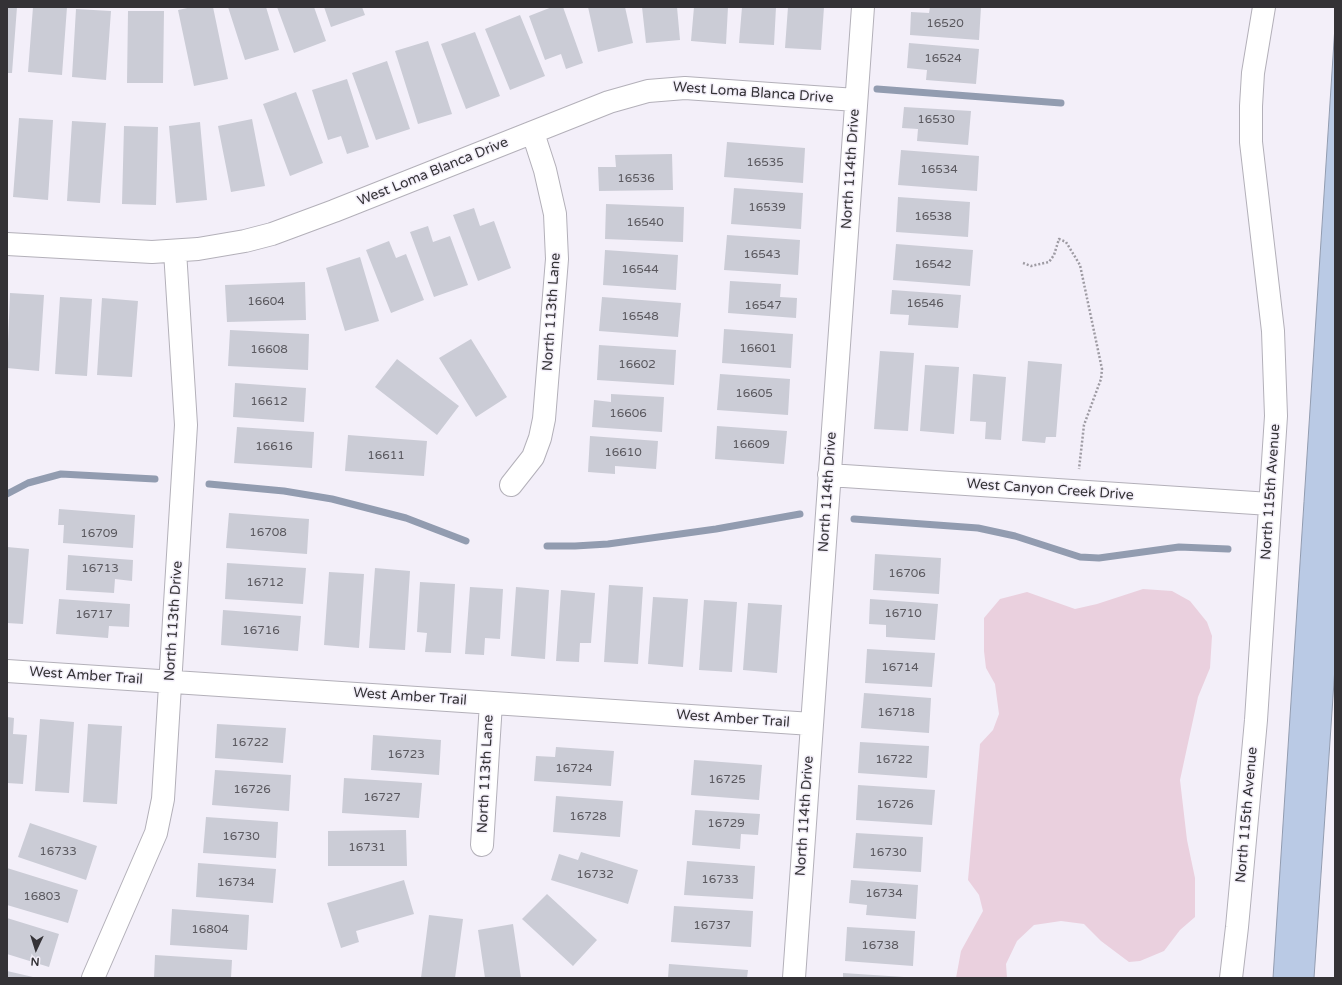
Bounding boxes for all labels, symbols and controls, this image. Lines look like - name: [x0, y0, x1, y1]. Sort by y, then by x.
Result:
- house number: 16520: [926, 17, 964, 31]
- house number: 16524: [924, 52, 962, 66]
- street label: West Loma Blanca Drive: [672, 79, 834, 107]
- street label: North 114th Drive: [838, 108, 864, 230]
- house number: 16530: [917, 113, 955, 127]
- street label: West Loma Blanca Drive: [355, 134, 511, 210]
- house number: 16535: [746, 156, 784, 170]
- house number: 16534: [920, 163, 958, 177]
- house number: 16536: [617, 172, 655, 186]
- house number: 16539: [748, 201, 786, 215]
- house number: 16538: [914, 210, 952, 224]
- house number: 16540: [626, 216, 664, 230]
- house number: 16543: [743, 248, 781, 262]
- street label: North 113th Lane: [539, 252, 565, 372]
- house number: 16542: [914, 258, 952, 272]
- house number: 16544: [621, 263, 659, 277]
- house number: 16604: [247, 295, 285, 309]
- house number: 16546: [906, 297, 944, 311]
- house number: 16547: [744, 299, 782, 313]
- house number: 16548: [621, 310, 659, 324]
- house number: 16601: [739, 342, 777, 356]
- house number: 16608: [250, 343, 288, 357]
- house number: 16602: [618, 358, 656, 372]
- house number: 16605: [735, 387, 773, 401]
- house number: 16612: [250, 395, 288, 409]
- house number: 16606: [609, 407, 647, 421]
- street label: North 115th Avenue: [1258, 423, 1284, 561]
- street label: North 114th Drive: [815, 431, 841, 553]
- house number: 16609: [732, 438, 770, 452]
- house number: 16616: [255, 440, 293, 454]
- house number: 16610: [604, 446, 642, 460]
- house number: 16611: [367, 449, 405, 463]
- street label: West Canyon Creek Drive: [966, 476, 1134, 504]
- house number: 16708: [249, 526, 287, 540]
- house number: 16709: [80, 527, 118, 541]
- street label: North 113th Drive: [161, 560, 187, 682]
- house number: 16713: [81, 562, 119, 576]
- house number: 16706: [888, 567, 926, 581]
- house number: 16712: [246, 576, 284, 590]
- house number: 16710: [884, 607, 922, 621]
- house number: 16717: [75, 608, 113, 622]
- house number: 16716: [242, 624, 280, 638]
- house number: 16714: [881, 661, 919, 675]
- street label: West Amber Trail: [29, 664, 143, 688]
- street label: West Amber Trail: [353, 685, 467, 709]
- house number: 16718: [877, 706, 915, 720]
- street label: West Amber Trail: [676, 707, 790, 731]
- street label: North 113th Lane: [475, 714, 497, 834]
- house number: 16722: [231, 736, 269, 750]
- street label: North 115th Avenue: [1233, 746, 1261, 884]
- house number: 16723: [387, 748, 425, 762]
- house number: 16722: [875, 753, 913, 767]
- street label: North 114th Drive: [792, 755, 818, 877]
- house number: 16724: [555, 762, 593, 776]
- house number: 16725: [708, 773, 746, 787]
- house number: 16726: [233, 783, 271, 797]
- house number: 16727: [363, 791, 401, 805]
- house number: 16726: [876, 798, 914, 812]
- house number: 16728: [569, 810, 607, 824]
- house number: 16729: [707, 817, 745, 831]
- house number: 16730: [222, 830, 260, 844]
- house number: 16731: [348, 841, 386, 855]
- house number: 16733: [39, 845, 77, 859]
- house number: 16730: [869, 846, 907, 860]
- house number: 16732: [576, 868, 614, 882]
- house number: 16733: [701, 873, 739, 887]
- house number: 16734: [217, 876, 255, 890]
- house number: 16734: [865, 887, 903, 901]
- house number: 16803: [23, 890, 61, 904]
- house number: 16737: [693, 919, 731, 933]
- house number: 16804: [191, 923, 229, 937]
- north arrow: [16, 929, 56, 969]
- house number: 16738: [861, 939, 899, 953]
- text: N: [30, 955, 40, 968]

